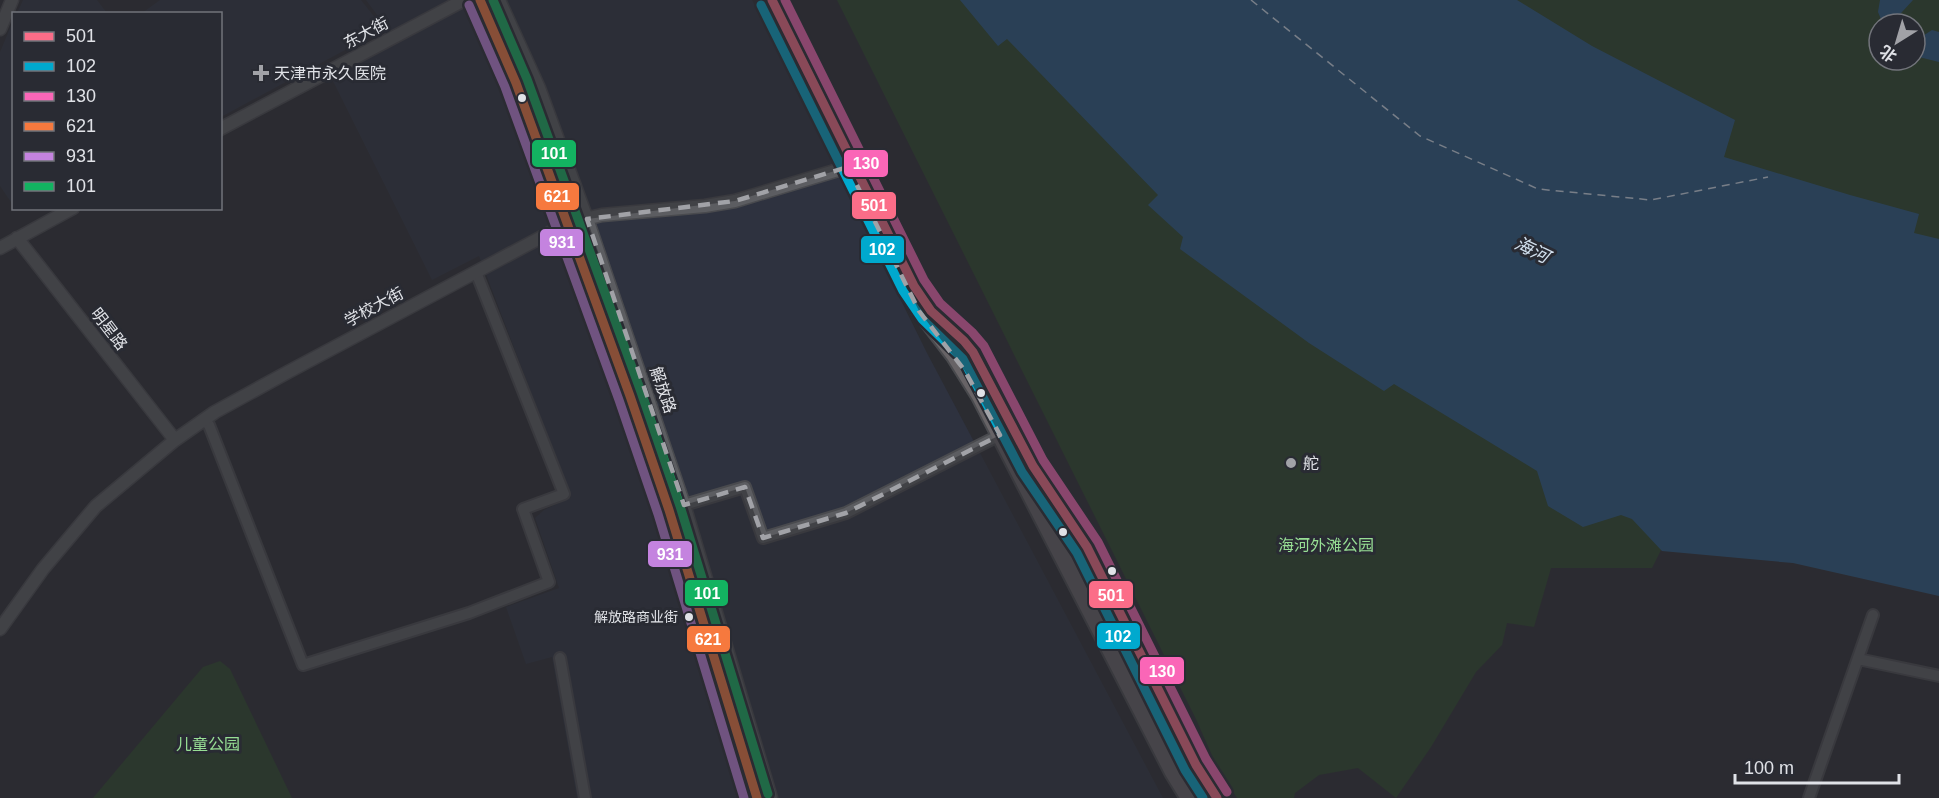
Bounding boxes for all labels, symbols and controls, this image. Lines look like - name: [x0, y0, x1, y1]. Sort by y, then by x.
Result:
- legend: [12, 12, 222, 210]
- north arrow: [1867, 12, 1927, 72]
- street label: 东大街: [341, 14, 391, 52]
- text: 501: [66, 26, 96, 46]
- text: 北: [1877, 42, 1900, 65]
- text: 102: [66, 56, 96, 76]
- marker: 天津市永久医院: [252, 64, 270, 82]
- place label: 天津市永久医院: [274, 65, 386, 82]
- text: 130: [66, 86, 96, 106]
- unlabelled marker: [516, 92, 528, 104]
- text: 621: [66, 116, 96, 136]
- line badge: 101: [531, 139, 577, 168]
- text: 101: [541, 145, 567, 162]
- text: 931: [66, 146, 96, 166]
- line badge: 130: [843, 149, 889, 178]
- text: 130: [853, 155, 879, 172]
- text: 101: [66, 176, 96, 196]
- line badge: 621: [535, 182, 580, 211]
- text: 621: [544, 188, 570, 205]
- line badge: 501: [851, 191, 897, 220]
- text: 501: [861, 197, 887, 214]
- line badge: 931: [539, 228, 584, 257]
- water label: 海河: [1511, 233, 1555, 268]
- text: 931: [549, 234, 575, 251]
- line badge: 102: [860, 235, 905, 264]
- text: 102: [869, 241, 895, 258]
- street label: 学校大街: [342, 284, 406, 330]
- street label: 明星路: [88, 305, 130, 353]
- street label: 解放路: [647, 365, 679, 415]
- unlabelled marker: [975, 387, 987, 399]
- place label: 舵: [1303, 455, 1319, 472]
- marker: 舵: [1284, 456, 1298, 470]
- unlabelled marker: [1057, 526, 1069, 538]
- park label: 海河外滩公园: [1278, 537, 1374, 554]
- line badge: 931: [647, 540, 693, 568]
- text: 931: [657, 546, 683, 563]
- unlabelled marker: [1106, 565, 1118, 577]
- line badge: 101: [684, 579, 729, 607]
- line badge: 501: [1088, 580, 1134, 609]
- text: 101: [694, 585, 720, 602]
- text: 501: [1098, 587, 1124, 604]
- place label: 解放路商业街: [594, 609, 678, 625]
- marker: 解放路商业街: [683, 611, 695, 623]
- line badge: 102: [1096, 622, 1141, 650]
- line badge: 621: [686, 625, 731, 653]
- text: 102: [1105, 628, 1131, 645]
- text: 621: [695, 631, 721, 648]
- line badge: 130: [1139, 656, 1185, 685]
- text: 130: [1149, 663, 1175, 680]
- park label: 儿童公园: [176, 736, 240, 753]
- scale bar: [1735, 747, 1898, 785]
- text: 100 m: [1744, 758, 1794, 778]

